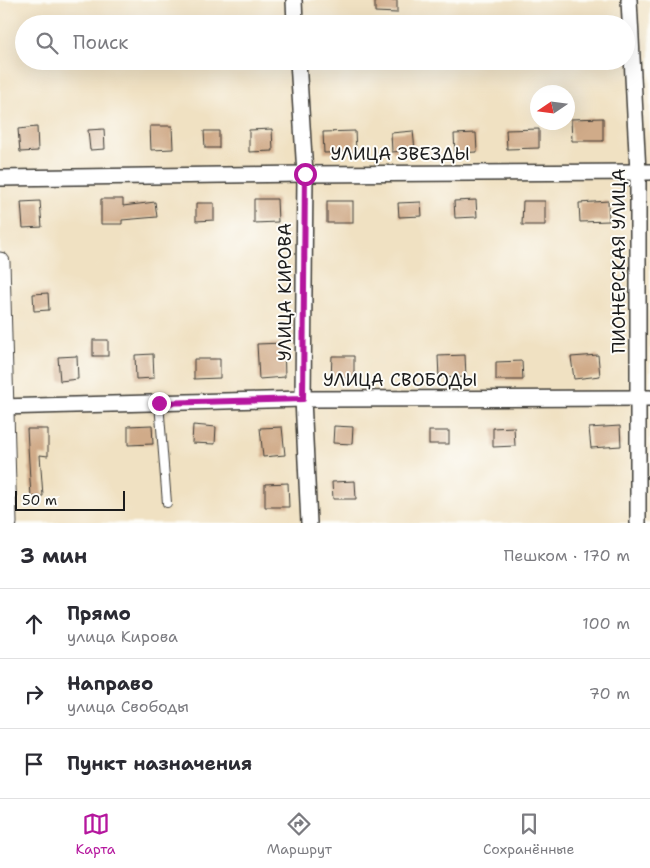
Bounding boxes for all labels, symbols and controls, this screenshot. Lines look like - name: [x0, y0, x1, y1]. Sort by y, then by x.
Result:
- search box: [15, 15, 635, 70]
- icon: search: [33, 29, 61, 57]
- text: Поиск: [73, 30, 128, 55]
- north arrow: [530, 85, 575, 130]
- street label: УЛИЦА ЗВЕЗДЫ: [330, 142, 470, 166]
- route start: [294, 163, 317, 186]
- street label: ПИОНЕРСКАЯ УЛИЦА: [607, 168, 631, 354]
- street label: УЛИЦА КИРОВА: [273, 223, 297, 361]
- street label: УЛИЦА СВОБОДЫ: [323, 368, 477, 392]
- route end: [148, 392, 171, 415]
- scale bar: [15, 488, 125, 511]
- text: 50 m: [22, 491, 57, 509]
- text: 3 мин: [20, 542, 87, 570]
- text: Пешком · 170 m: [504, 545, 630, 566]
- text: Прямо: [67, 601, 131, 626]
- icon: ahead: [20, 610, 48, 638]
- text: 100 m: [582, 613, 630, 634]
- text: улица Кирова: [67, 626, 178, 647]
- text: Направо: [67, 671, 153, 696]
- icon: right: [20, 680, 48, 708]
- text: 70 m: [589, 683, 630, 704]
- text: улица Свободы: [67, 696, 189, 717]
- icon: arrive: [20, 750, 48, 778]
- text: Пункт назначения: [67, 751, 252, 776]
- tab: Карта: [76, 810, 116, 858]
- tab: Маршрут: [267, 810, 332, 858]
- tab: Сохранённые: [483, 810, 574, 858]

